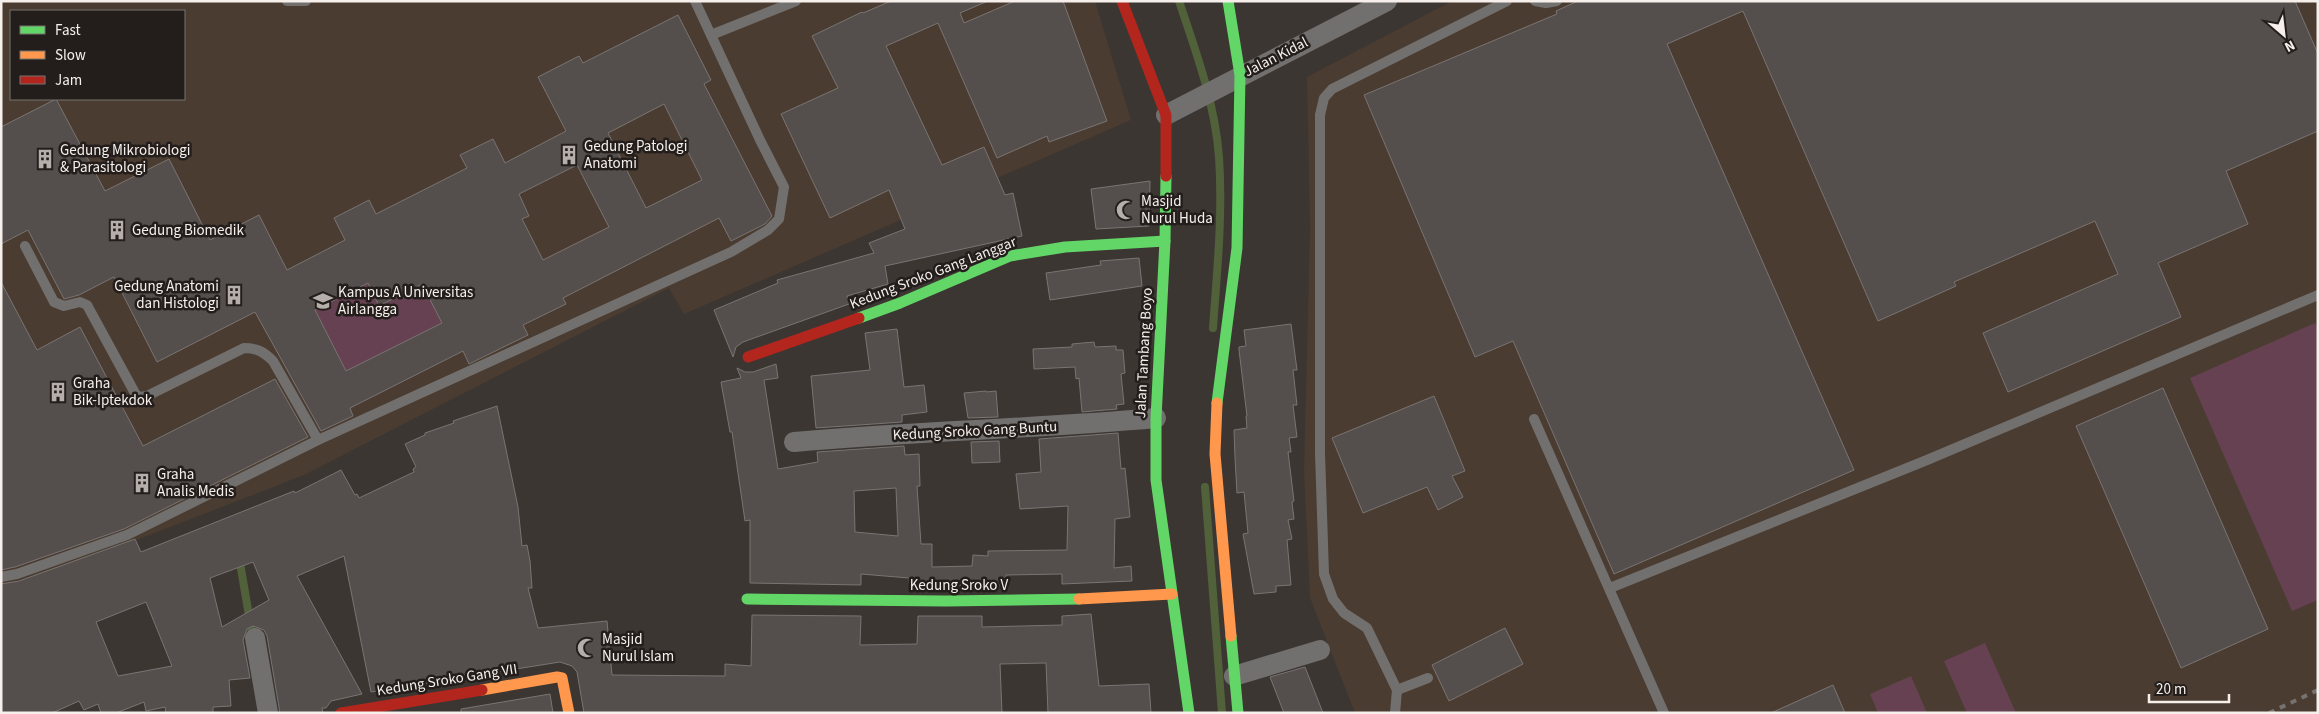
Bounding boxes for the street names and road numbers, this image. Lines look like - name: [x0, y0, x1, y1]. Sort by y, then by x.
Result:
- street label: Jalan Kidal: [1240, 32, 1312, 82]
- street label: Kedung Sroko Gang Langgar: [847, 231, 1020, 315]
- street label: Jalan Tambang Boyo: [1130, 287, 1158, 419]
- street label: Kedung Sroko Gang Buntu: [892, 416, 1058, 446]
- street label: Kedung Sroko V: [910, 575, 1009, 596]
- street label: Kedung Sroko Gang VII: [375, 659, 519, 701]

